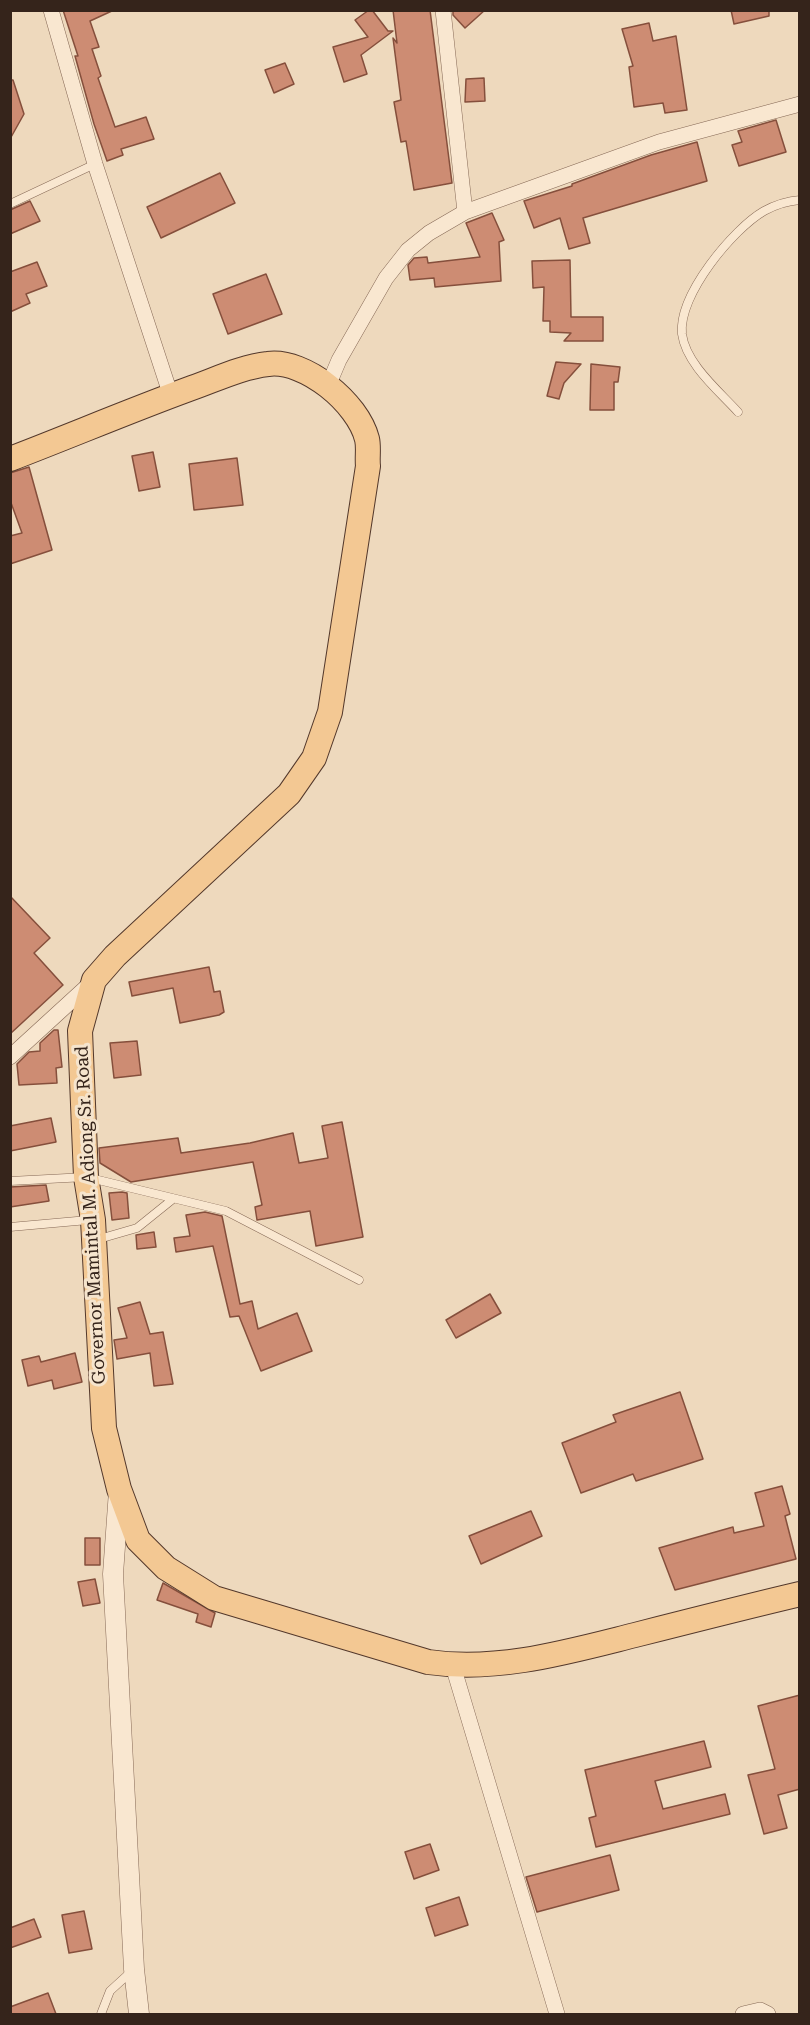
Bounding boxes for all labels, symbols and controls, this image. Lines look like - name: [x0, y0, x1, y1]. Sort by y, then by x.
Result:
- street label: Governor Mamintal M. Adiong Sr. Road: [71, 1045, 111, 1385]

